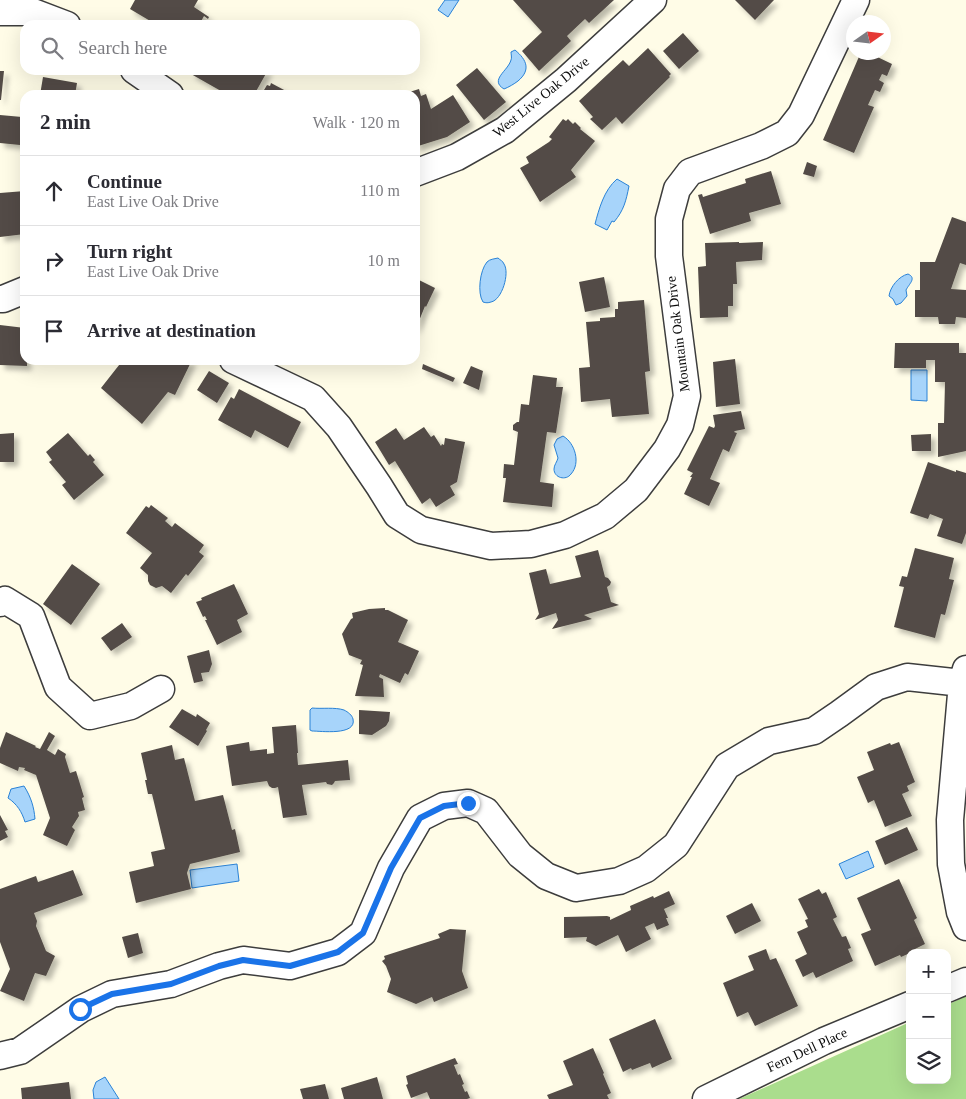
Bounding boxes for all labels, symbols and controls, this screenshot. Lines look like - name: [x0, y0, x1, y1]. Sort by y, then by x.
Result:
- north arrow: [846, 15, 891, 60]
- search box: [20, 20, 420, 75]
- icon: search: [38, 34, 66, 62]
- text: Search here: [78, 37, 167, 58]
- street label: West Live Oak Drive: [490, 54, 592, 140]
- text: 2 min: [40, 110, 91, 134]
- text: Walk · 120 m: [313, 114, 400, 131]
- text: Continue: [87, 171, 162, 192]
- icon: ahead: [40, 177, 68, 205]
- text: 110 m: [360, 182, 400, 199]
- text: East Live Oak Drive: [87, 193, 219, 210]
- text: Turn right: [87, 241, 172, 262]
- icon: right: [40, 247, 68, 275]
- text: 10 m: [368, 252, 400, 269]
- text: East Live Oak Drive: [87, 263, 219, 280]
- street label: Mountain Oak Drive: [663, 275, 693, 393]
- icon: arrive: [40, 317, 68, 345]
- text: Arrive at destination: [87, 320, 256, 341]
- route end: [457, 792, 480, 815]
- map controls: [906, 949, 951, 1084]
- button: +: [906, 949, 951, 994]
- button: −: [906, 994, 951, 1039]
- route start: [69, 998, 92, 1021]
- street label: Fern Dell Place: [764, 1025, 850, 1075]
- button: layers: [906, 1039, 951, 1084]

